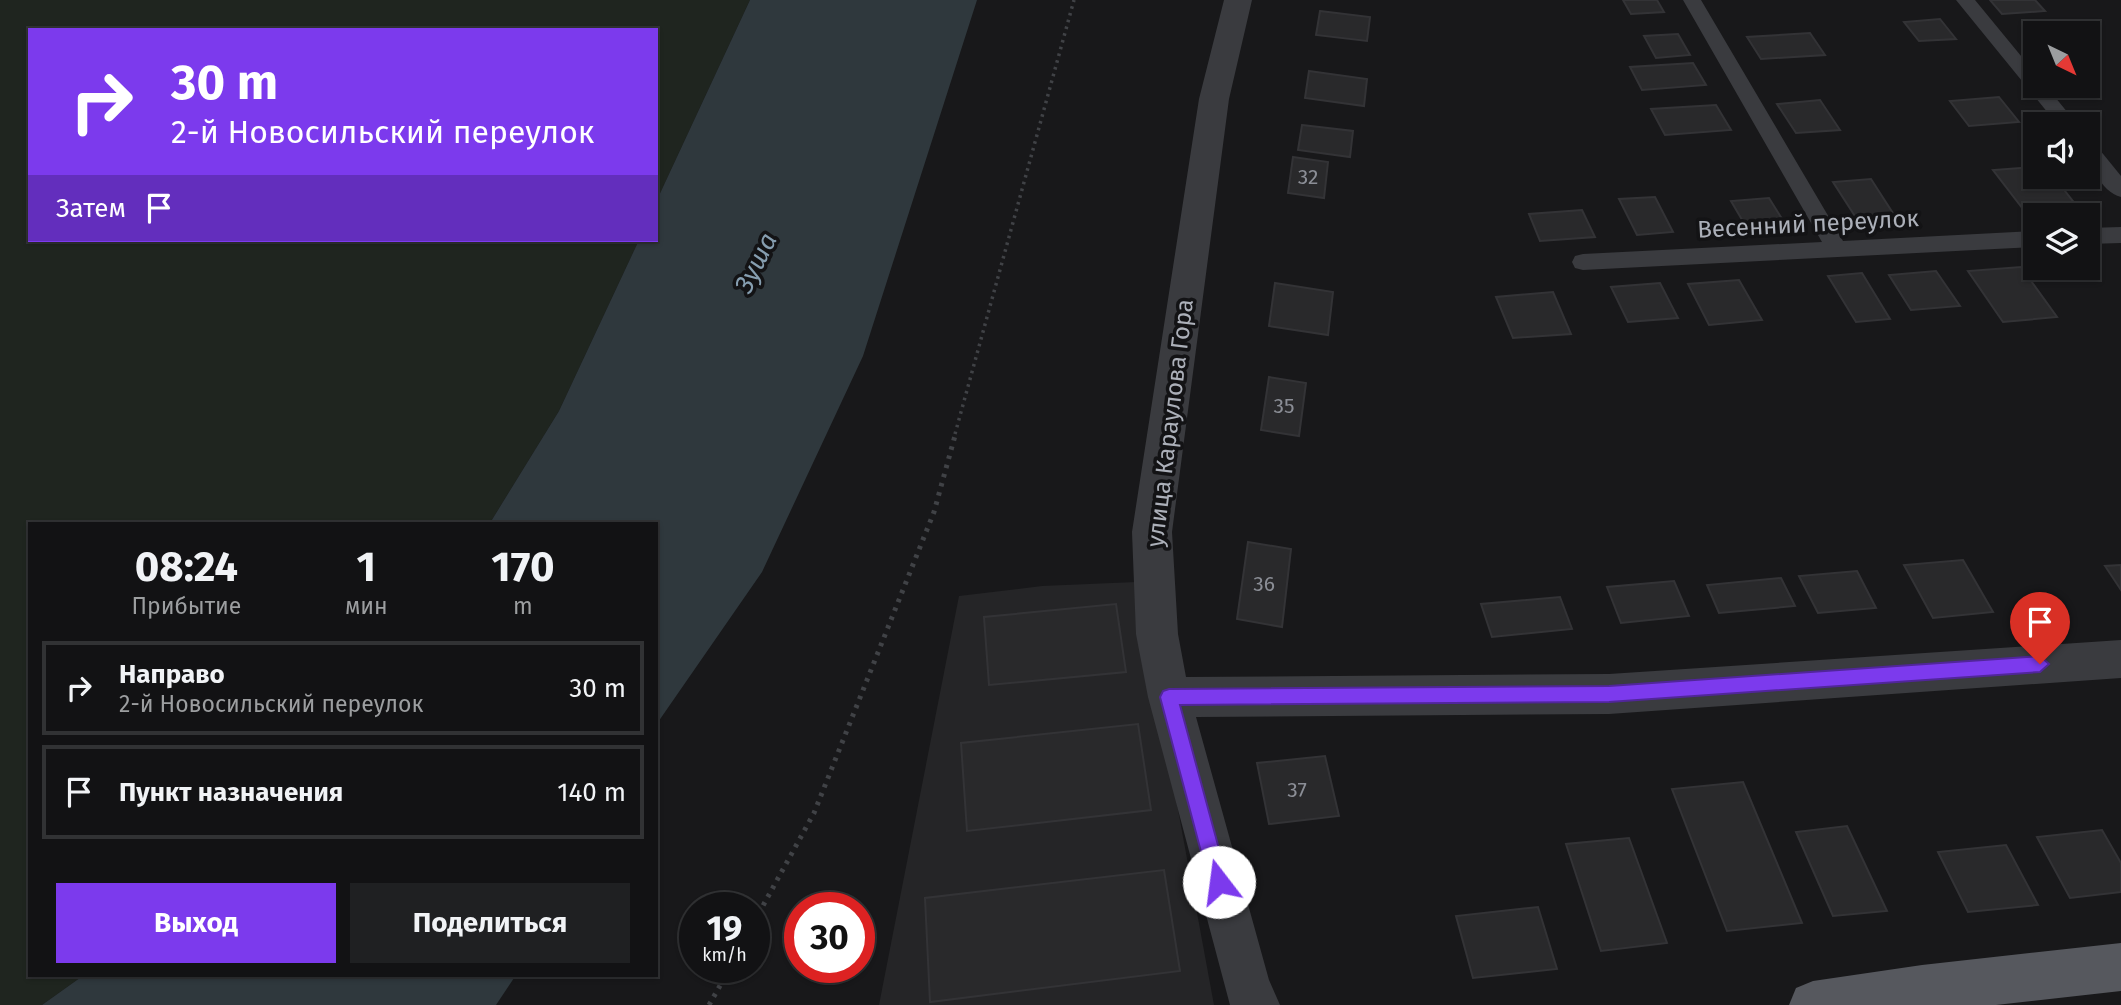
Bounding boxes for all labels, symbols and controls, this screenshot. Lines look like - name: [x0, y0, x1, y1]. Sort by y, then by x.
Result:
- north arrow: [2023, 21, 2100, 98]
- map controls: [2023, 21, 2100, 280]
- text: 30 m: [171, 53, 278, 112]
- icon: right: [56, 56, 147, 147]
- button: sound: [2023, 112, 2100, 189]
- text: 2-й Новосильский переулок: [171, 113, 594, 151]
- house number: 32: [1298, 164, 1318, 190]
- icon: arrive: [140, 189, 178, 227]
- text: Затем: [56, 193, 126, 224]
- button: layers: [2023, 203, 2100, 280]
- street label: Весенний переулок: [1697, 204, 1920, 244]
- water label: Зуша: [728, 228, 784, 299]
- street label: улица Караулова Гора: [1141, 297, 1199, 549]
- house number: 35: [1274, 393, 1295, 419]
- text: 08:24: [135, 542, 238, 592]
- text: 1: [357, 542, 376, 592]
- text: 170: [491, 542, 555, 592]
- house number: 36: [1253, 571, 1275, 597]
- text: Прибытие: [131, 592, 241, 620]
- text: мин: [345, 592, 388, 620]
- text: m: [513, 592, 533, 620]
- pin: [2010, 592, 2070, 664]
- icon: arrive: [2021, 603, 2059, 641]
- text: Направо: [119, 659, 225, 690]
- icon: right: [60, 669, 98, 707]
- text: 30 m: [569, 673, 626, 704]
- text: 2-й Новосильский переулок: [119, 690, 423, 718]
- icon: arrive: [60, 773, 98, 811]
- text: Пункт назначения: [119, 777, 343, 808]
- text: 140 m: [557, 777, 626, 808]
- house number: 37: [1287, 777, 1307, 803]
- position arrow: [1182, 845, 1256, 919]
- button: Выход: [56, 883, 336, 963]
- button: Поделиться: [350, 883, 630, 963]
- speed limit sign: 30: [784, 892, 875, 983]
- text: 19: [707, 907, 742, 949]
- text: km/h: [702, 944, 747, 966]

